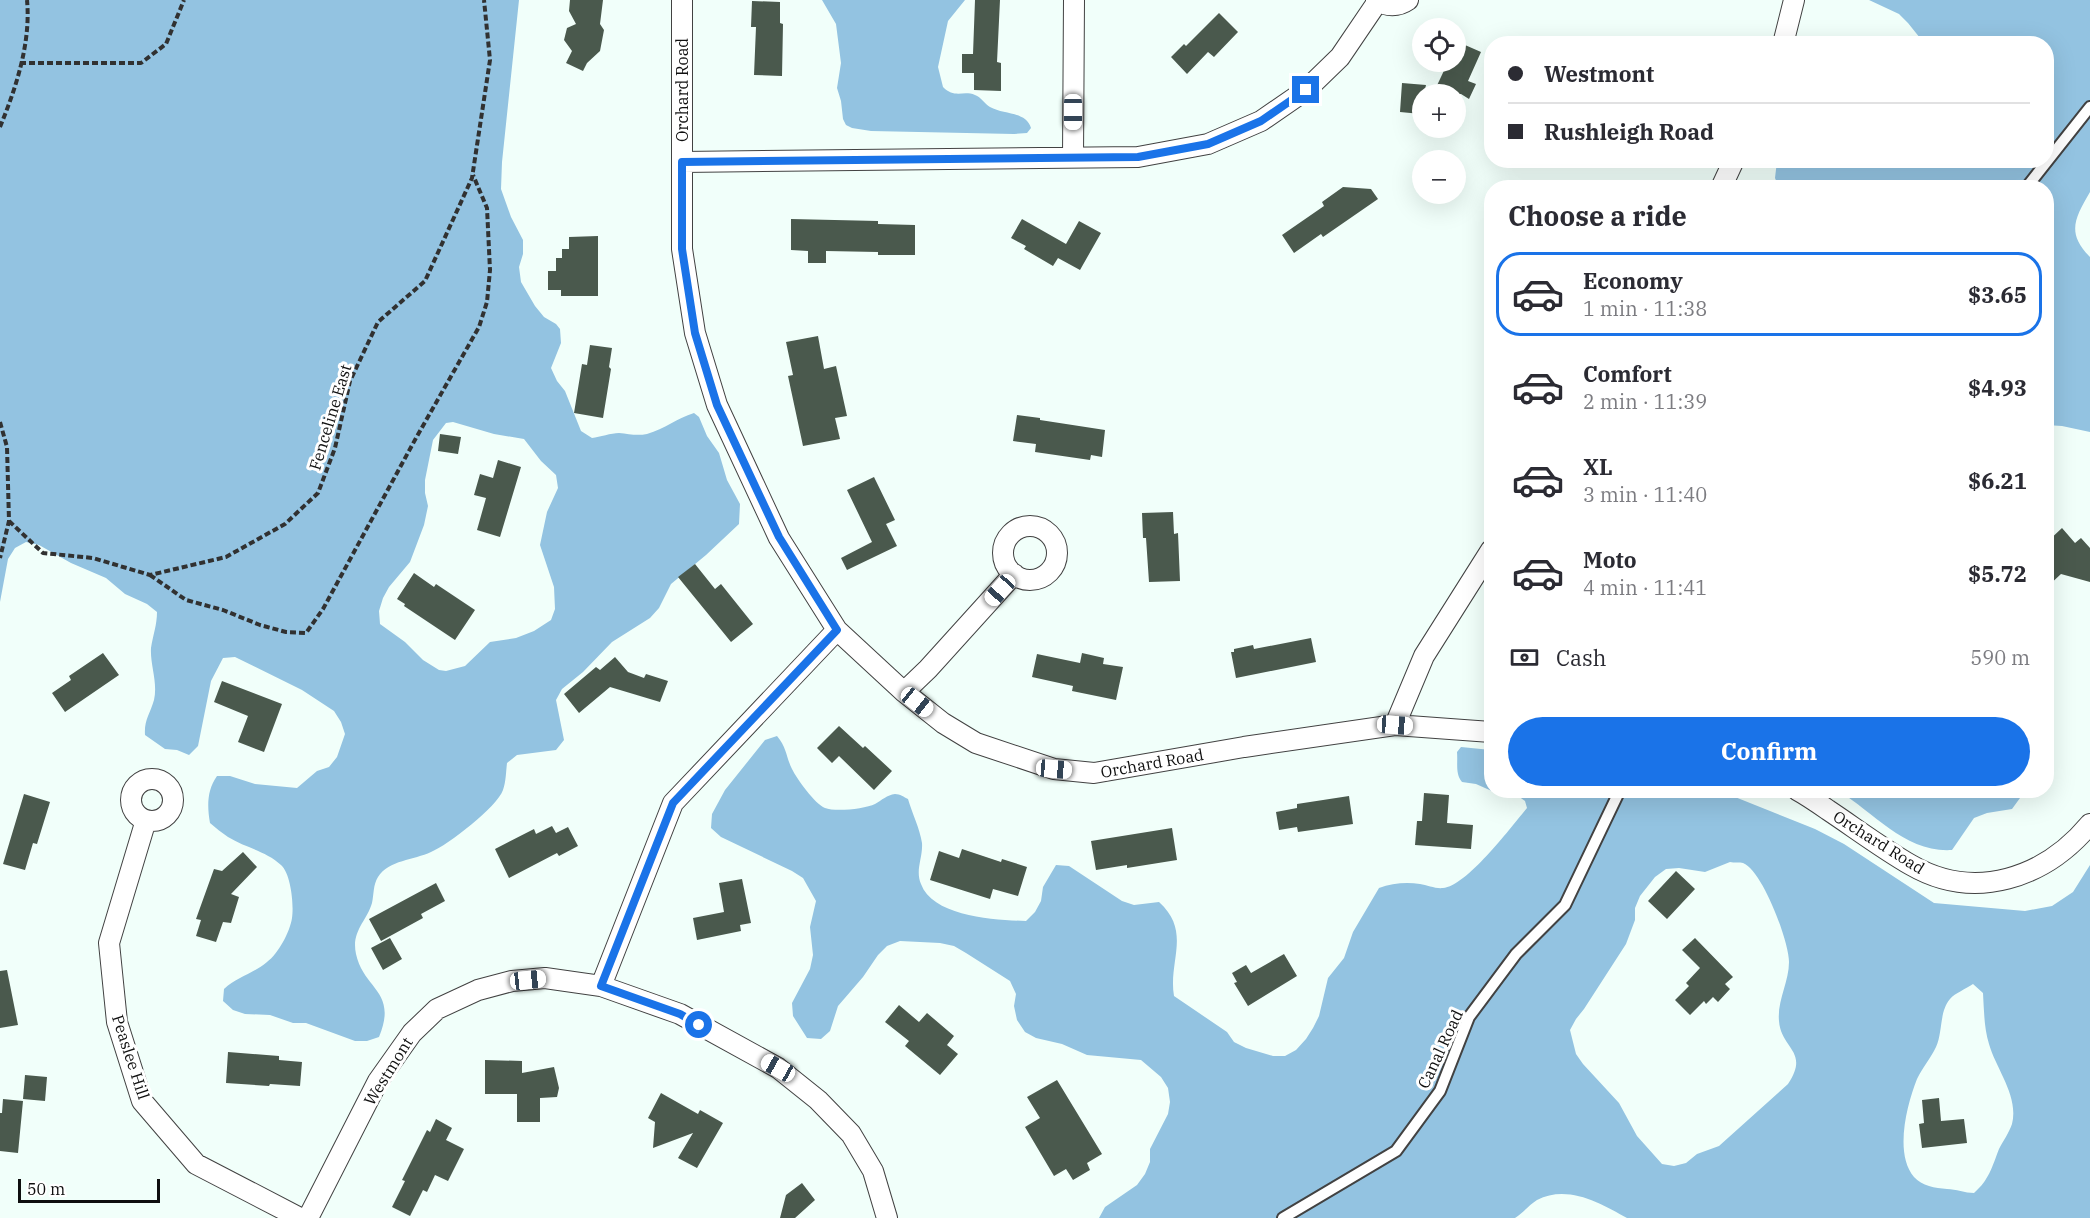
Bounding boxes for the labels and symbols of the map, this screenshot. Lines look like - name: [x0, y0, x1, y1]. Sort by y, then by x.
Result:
- street label: Orchard Road: [672, 38, 692, 142]
- route end: [1292, 76, 1319, 103]
- car: [1064, 94, 1082, 130]
- street label: Fenceline East: [304, 361, 356, 472]
- car: [981, 571, 1019, 609]
- car: [897, 684, 937, 720]
- car: [1376, 715, 1414, 735]
- street label: Orchard Road: [1099, 744, 1205, 782]
- car: [1035, 758, 1073, 780]
- street label: Orchard Road: [1830, 806, 1929, 878]
- car: [509, 969, 547, 991]
- street label: Canal Road: [1413, 1006, 1467, 1092]
- route start: [685, 1011, 712, 1038]
- street label: Peaslee Hill: [108, 1012, 154, 1102]
- street label: Westmont: [359, 1033, 417, 1109]
- car: [758, 1051, 798, 1085]
- scale bar: [18, 1176, 160, 1204]

